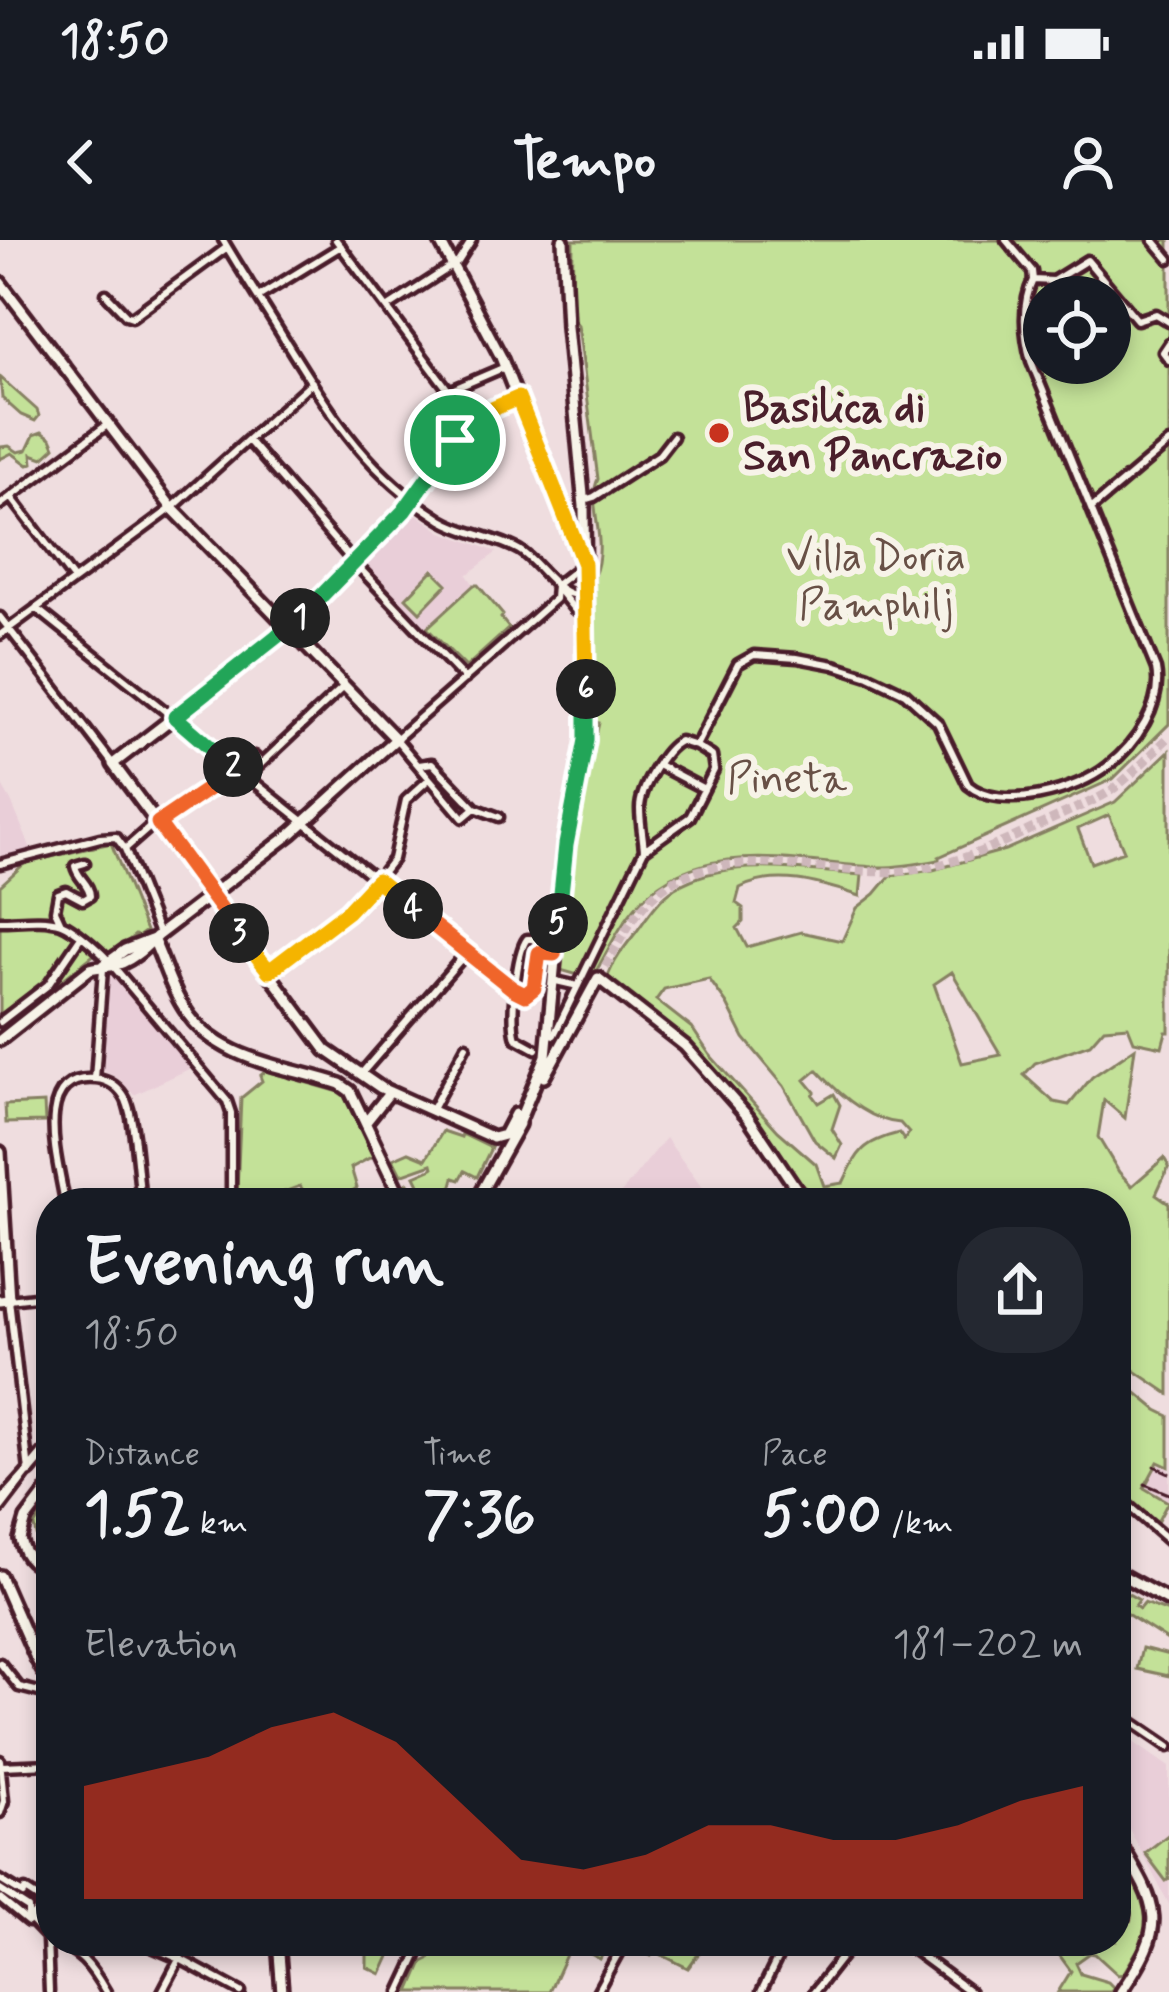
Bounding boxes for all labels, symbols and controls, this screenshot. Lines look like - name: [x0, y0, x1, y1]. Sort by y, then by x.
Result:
- text: 18:50: [60, 13, 170, 72]
- text: Tempo: [513, 127, 656, 198]
- icon: back: [48, 129, 114, 195]
- icon: person: [1055, 129, 1121, 195]
- map controls: [1023, 276, 1131, 384]
- button: locate: [1023, 276, 1131, 384]
- place label: Basilica di San Pancrazio: [743, 382, 1002, 485]
- pin: [404, 389, 506, 491]
- icon: arrive: [422, 407, 488, 473]
- marker: Basilica di San Pancrazio: [706, 420, 732, 446]
- park label: Villa Doria Pamphilj: [786, 531, 966, 634]
- pin: 1: [270, 588, 330, 648]
- text: 1: [293, 596, 307, 640]
- pin: 6: [556, 659, 616, 719]
- text: 6: [578, 667, 594, 711]
- pin: 2: [203, 737, 263, 797]
- text: 2: [225, 745, 241, 789]
- park label: Pineta: [727, 753, 848, 808]
- pin: 4: [383, 879, 443, 939]
- text: 4: [403, 887, 423, 931]
- pin: 5: [528, 893, 588, 953]
- text: 5: [548, 901, 568, 945]
- pin: 3: [209, 903, 269, 963]
- text: 3: [232, 911, 246, 955]
- text: Evening run: [84, 1222, 444, 1308]
- button: share: [957, 1227, 1083, 1353]
- text: 18:50: [84, 1310, 179, 1361]
- text: Distance: [84, 1433, 200, 1477]
- text: Time: [423, 1433, 492, 1477]
- text: Pace: [762, 1433, 828, 1477]
- text: 1.52: [84, 1477, 191, 1556]
- text: 7:36: [423, 1477, 536, 1556]
- text: 5:00: [762, 1477, 882, 1556]
- text: km: [191, 1502, 248, 1546]
- text: /km: [882, 1502, 953, 1546]
- text: Elevation: [84, 1620, 238, 1671]
- text: 181–202 m: [893, 1620, 1083, 1671]

